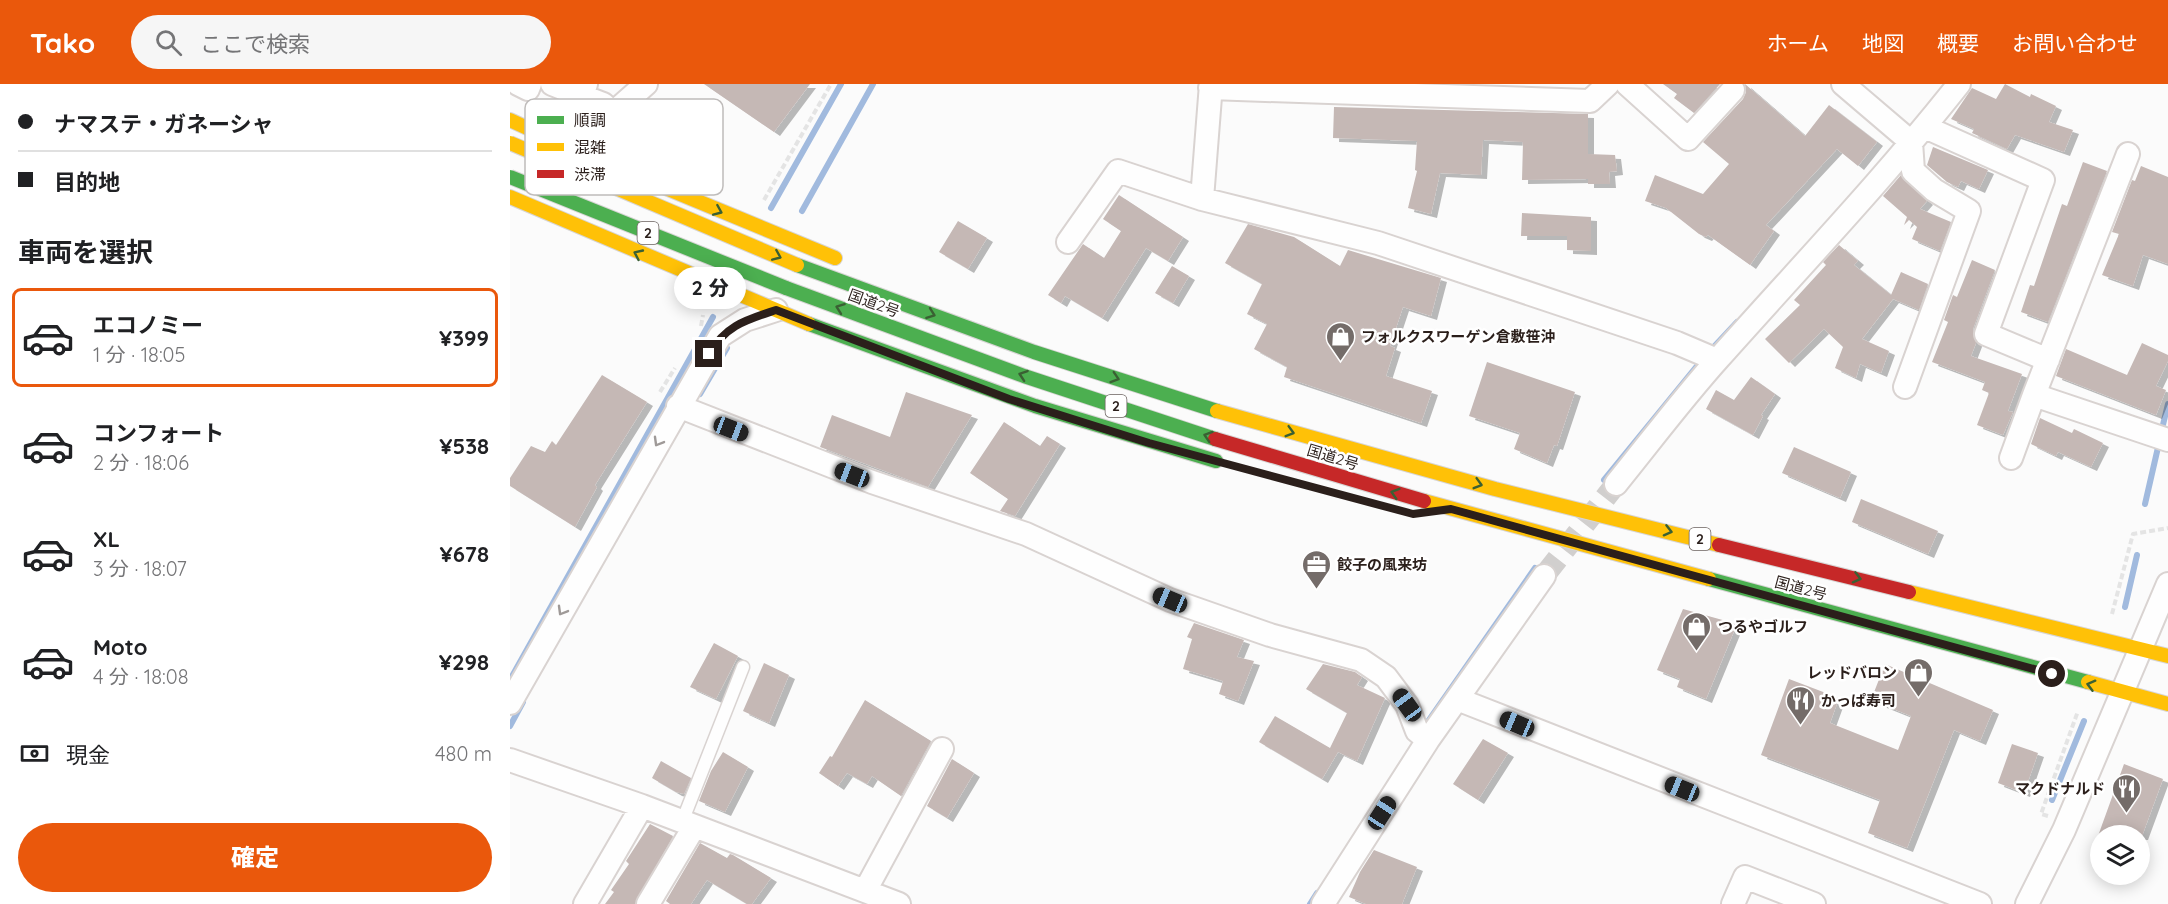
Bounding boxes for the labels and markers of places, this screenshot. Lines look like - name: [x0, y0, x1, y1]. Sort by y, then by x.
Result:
- shop icon: フォルクスワーゲン倉敷笹沖: [1324, 320, 1356, 362]
- place label: フォルクスワーゲン倉敷笹沖: [1361, 327, 1556, 346]
- office icon: 餃子の風来坊: [1300, 548, 1332, 590]
- place label: 餃子の風来坊: [1337, 555, 1427, 574]
- shop icon: つるやゴルフ: [1681, 610, 1713, 652]
- place label: つるやゴルフ: [1718, 617, 1808, 636]
- shop icon: レッドバロン: [1902, 656, 1934, 698]
- place label: レッドバロン: [1807, 663, 1897, 682]
- restaurant icon: かっぱ寿司: [1784, 684, 1816, 726]
- place label: かっぱ寿司: [1821, 691, 1896, 710]
- restaurant icon: マクドナルド: [2110, 772, 2142, 814]
- place label: マクドナルド: [2015, 779, 2105, 798]

